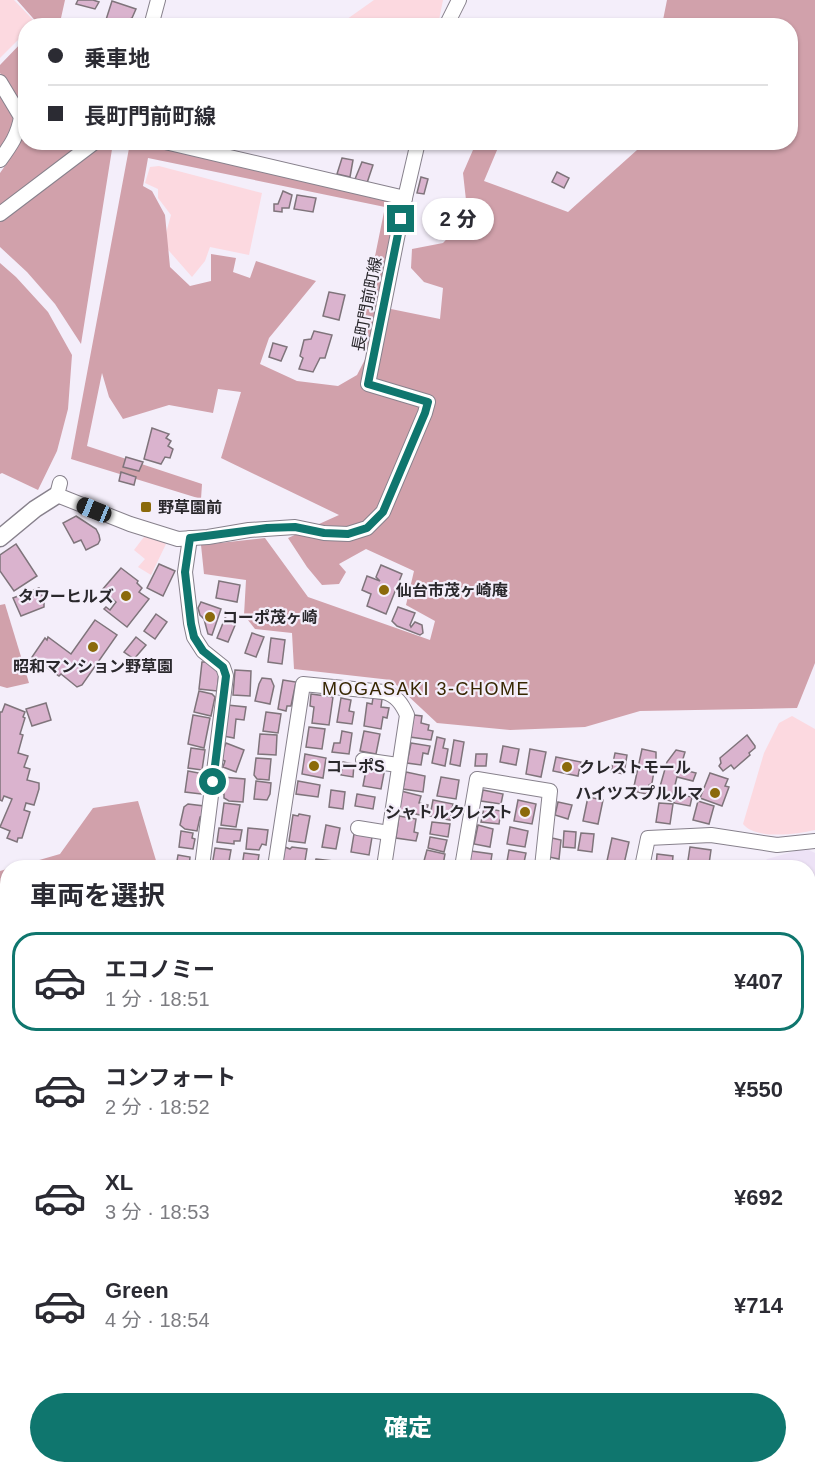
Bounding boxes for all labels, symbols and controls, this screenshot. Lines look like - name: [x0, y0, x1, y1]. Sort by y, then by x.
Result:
- text: 乗車地: [84, 46, 150, 71]
- text: 長町門前町線: [84, 104, 216, 129]
- callout: 2 分: [422, 198, 494, 240]
- route end: [387, 205, 414, 232]
- text: 2 分: [440, 208, 476, 230]
- street label: 長町門前町線: [349, 255, 385, 353]
- car: [74, 495, 114, 525]
- place label: 野草園前: [158, 499, 222, 516]
- marker: 野草園前: [139, 500, 153, 514]
- place label: 仙台市茂ヶ崎庵: [395, 582, 508, 599]
- marker: 仙台市茂ヶ崎庵: [377, 583, 391, 597]
- place label: タワーヒルズ: [18, 588, 114, 605]
- marker: タワーヒルズ: [119, 589, 133, 603]
- place label: コーポ茂ヶ崎: [222, 609, 318, 626]
- marker: コーポ茂ヶ崎: [203, 610, 217, 624]
- marker: 昭和マンション野草園: [86, 640, 100, 654]
- place label: 昭和マンション野草園: [13, 658, 173, 675]
- district label: MOGASAKI 3-CHOME: [322, 679, 530, 699]
- place label: コーポS: [326, 758, 385, 775]
- marker: コーポS: [307, 759, 321, 773]
- place label: クレストモール: [579, 759, 691, 776]
- marker: クレストモール: [560, 760, 574, 774]
- route start: [199, 768, 226, 795]
- place label: ハイツスプルルマ: [575, 785, 703, 802]
- marker: ハイツスプルルマ: [708, 786, 722, 800]
- place label: シャトルクレスト: [385, 804, 513, 821]
- marker: シャトルクレスト: [518, 805, 532, 819]
- text: 車両を選択: [30, 881, 165, 911]
- icon: car: [33, 955, 87, 1009]
- text: エコノミー: [105, 957, 215, 982]
- text: ¥407: [734, 969, 783, 994]
- text: 1 分 · 18:51: [105, 988, 210, 1010]
- icon: car: [33, 1063, 87, 1117]
- text: コンフォート: [105, 1065, 236, 1090]
- text: ¥550: [734, 1077, 783, 1102]
- text: 2 分 · 18:52: [105, 1096, 210, 1118]
- text: XL: [105, 1170, 133, 1195]
- icon: car: [33, 1171, 87, 1225]
- text: ¥692: [734, 1185, 783, 1210]
- text: 3 分 · 18:53: [105, 1201, 210, 1223]
- text: Green: [105, 1278, 169, 1303]
- icon: car: [33, 1279, 87, 1333]
- text: ¥714: [734, 1293, 783, 1318]
- text: 4 分 · 18:54: [105, 1309, 210, 1331]
- button: 確定: [30, 1393, 786, 1462]

